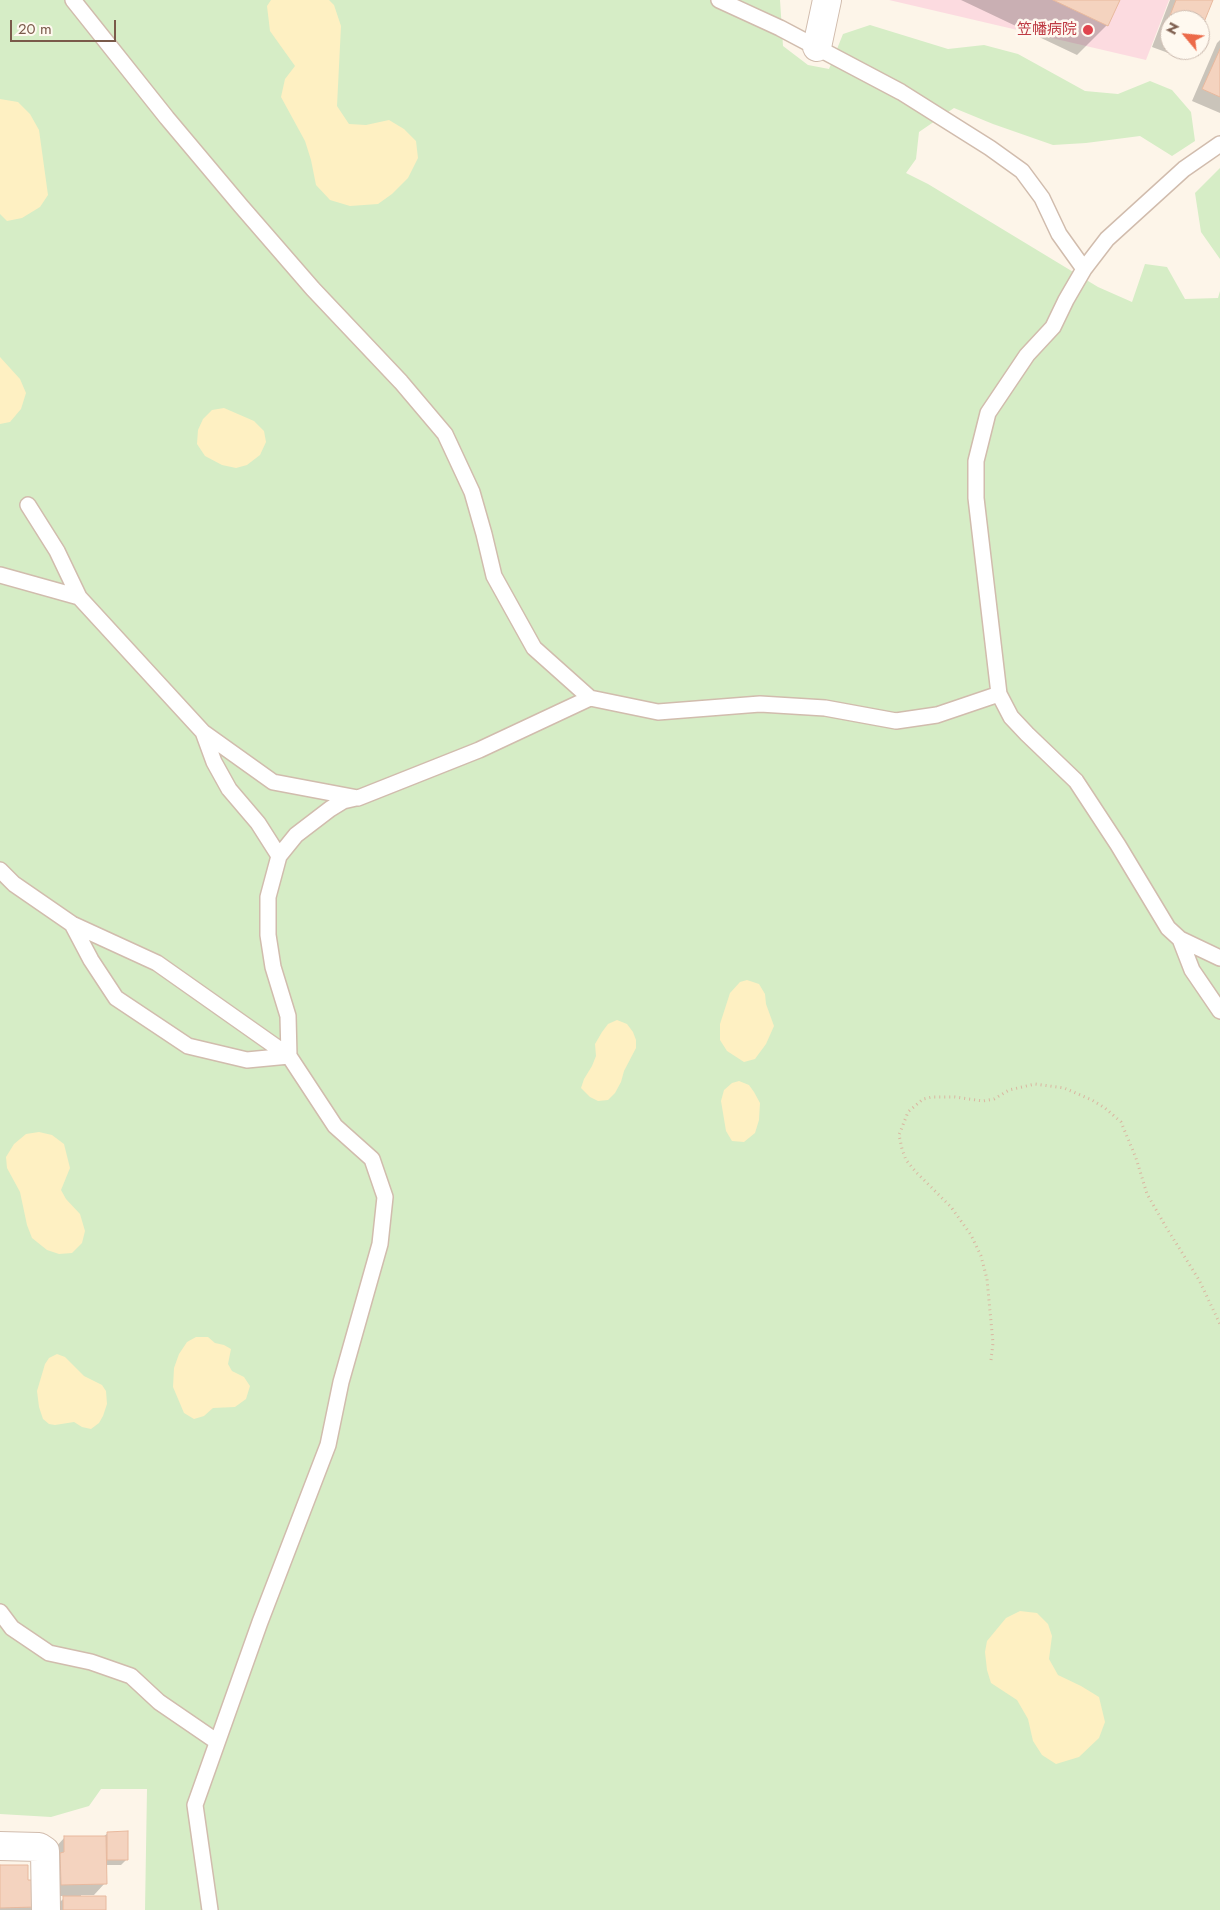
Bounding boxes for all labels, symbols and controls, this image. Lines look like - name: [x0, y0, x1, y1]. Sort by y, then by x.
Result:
- scale bar: [12, 10, 119, 42]
- north arrow: [1160, 10, 1210, 60]
- text: 20 m: [18, 18, 52, 40]
- text: N: [1161, 19, 1184, 38]
- place label: 笠幡病院: [1017, 21, 1077, 39]
- marker: 笠幡病院: [1081, 23, 1095, 37]

